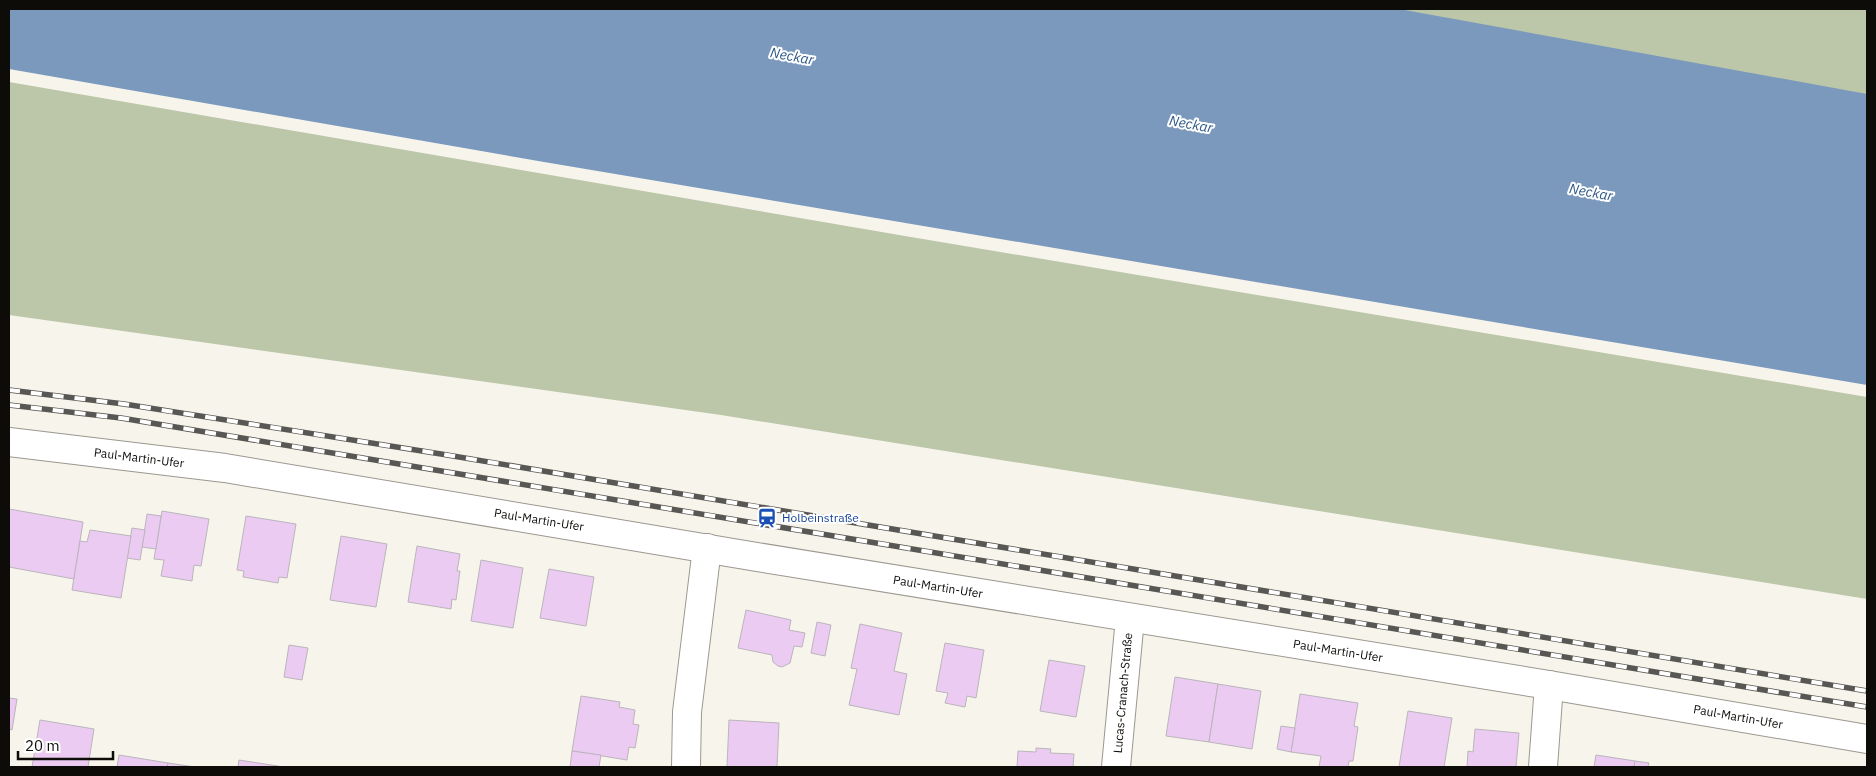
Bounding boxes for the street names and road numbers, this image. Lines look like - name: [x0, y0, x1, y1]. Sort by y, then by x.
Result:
- street label: Paul-Martin-Ufer: [93, 445, 186, 471]
- street label: Paul-Martin-Ufer: [493, 505, 586, 534]
- street label: Paul-Martin-Ufer: [892, 572, 985, 601]
- street label: Lucas-Cranach-Straße: [1110, 632, 1135, 754]
- street label: Paul-Martin-Ufer: [1292, 636, 1385, 665]
- street label: Paul-Martin-Ufer: [1692, 701, 1785, 732]

